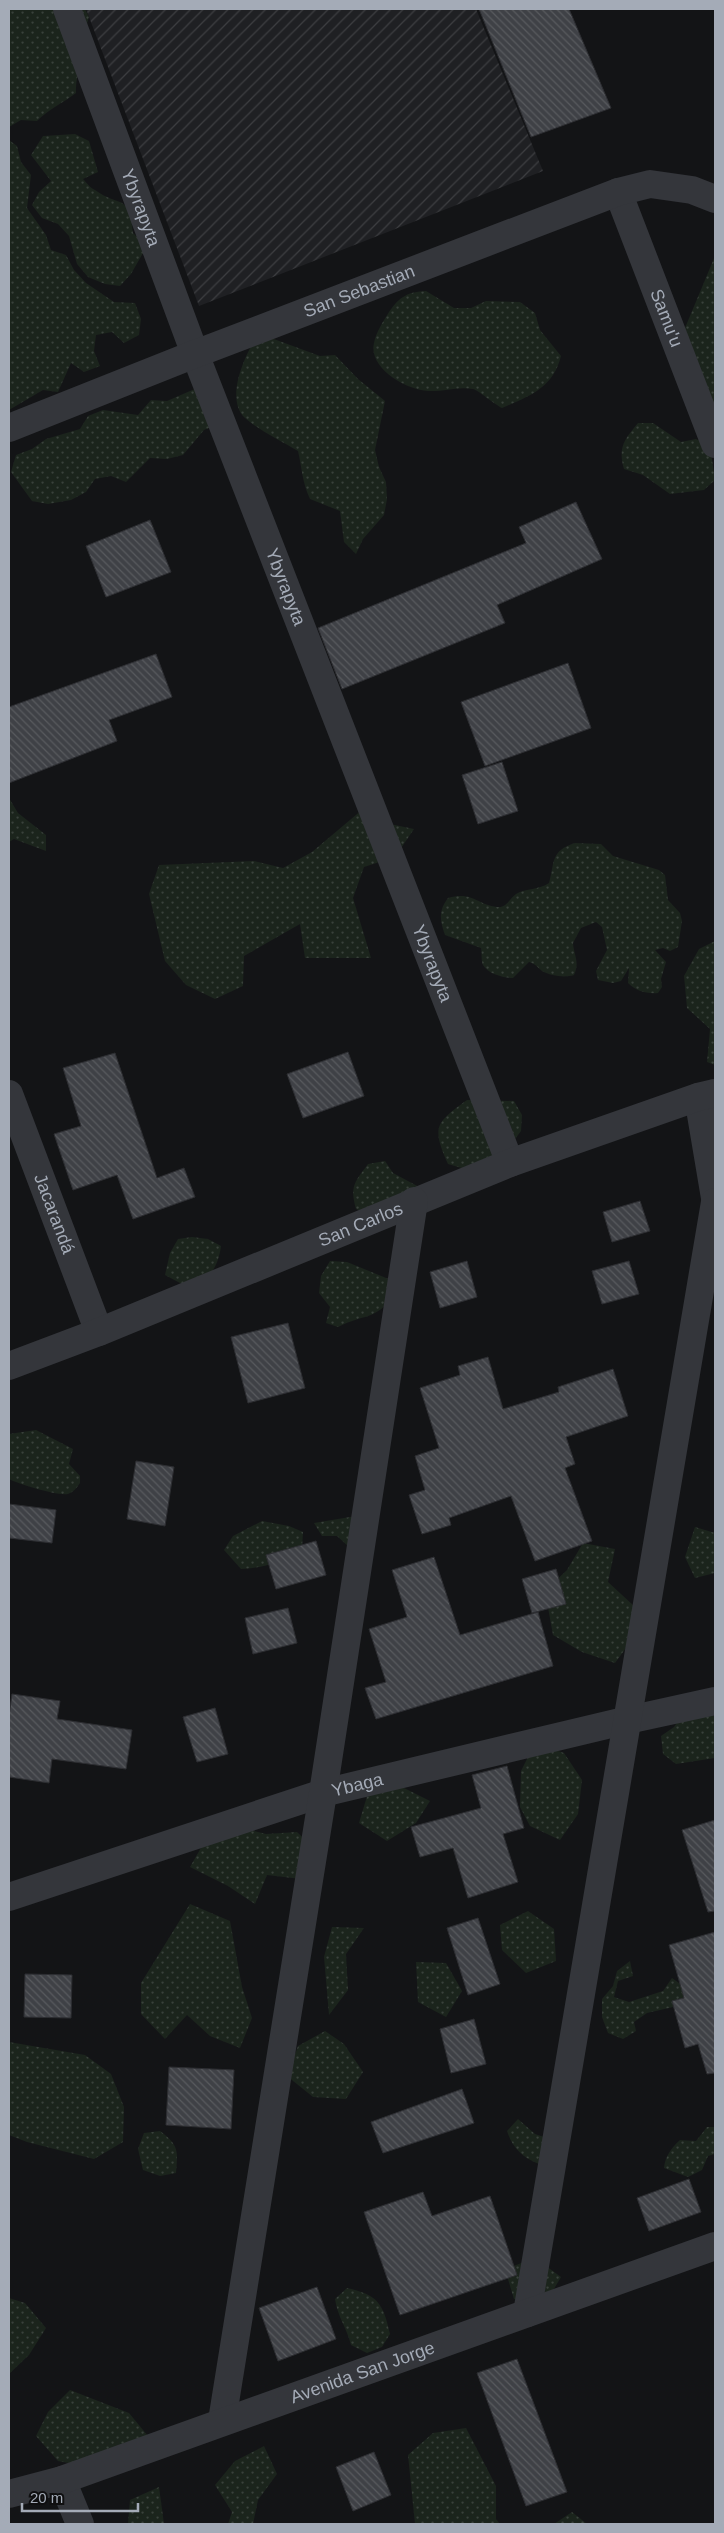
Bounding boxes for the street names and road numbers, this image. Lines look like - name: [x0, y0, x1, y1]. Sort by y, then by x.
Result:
- street label: Ybyrapyta: [117, 166, 165, 250]
- street label: San Sebastian: [301, 261, 417, 321]
- street label: Samu'u: [646, 286, 687, 350]
- street label: Ybyrapyta: [262, 546, 310, 629]
- street label: Ybyrapyta: [408, 922, 457, 1006]
- street label: Jacarandá: [30, 1171, 79, 1258]
- street label: San Carlos: [316, 1198, 406, 1251]
- street label: Ybaga: [330, 1769, 386, 1801]
- street label: Avenida San Jorge: [288, 2337, 437, 2407]

